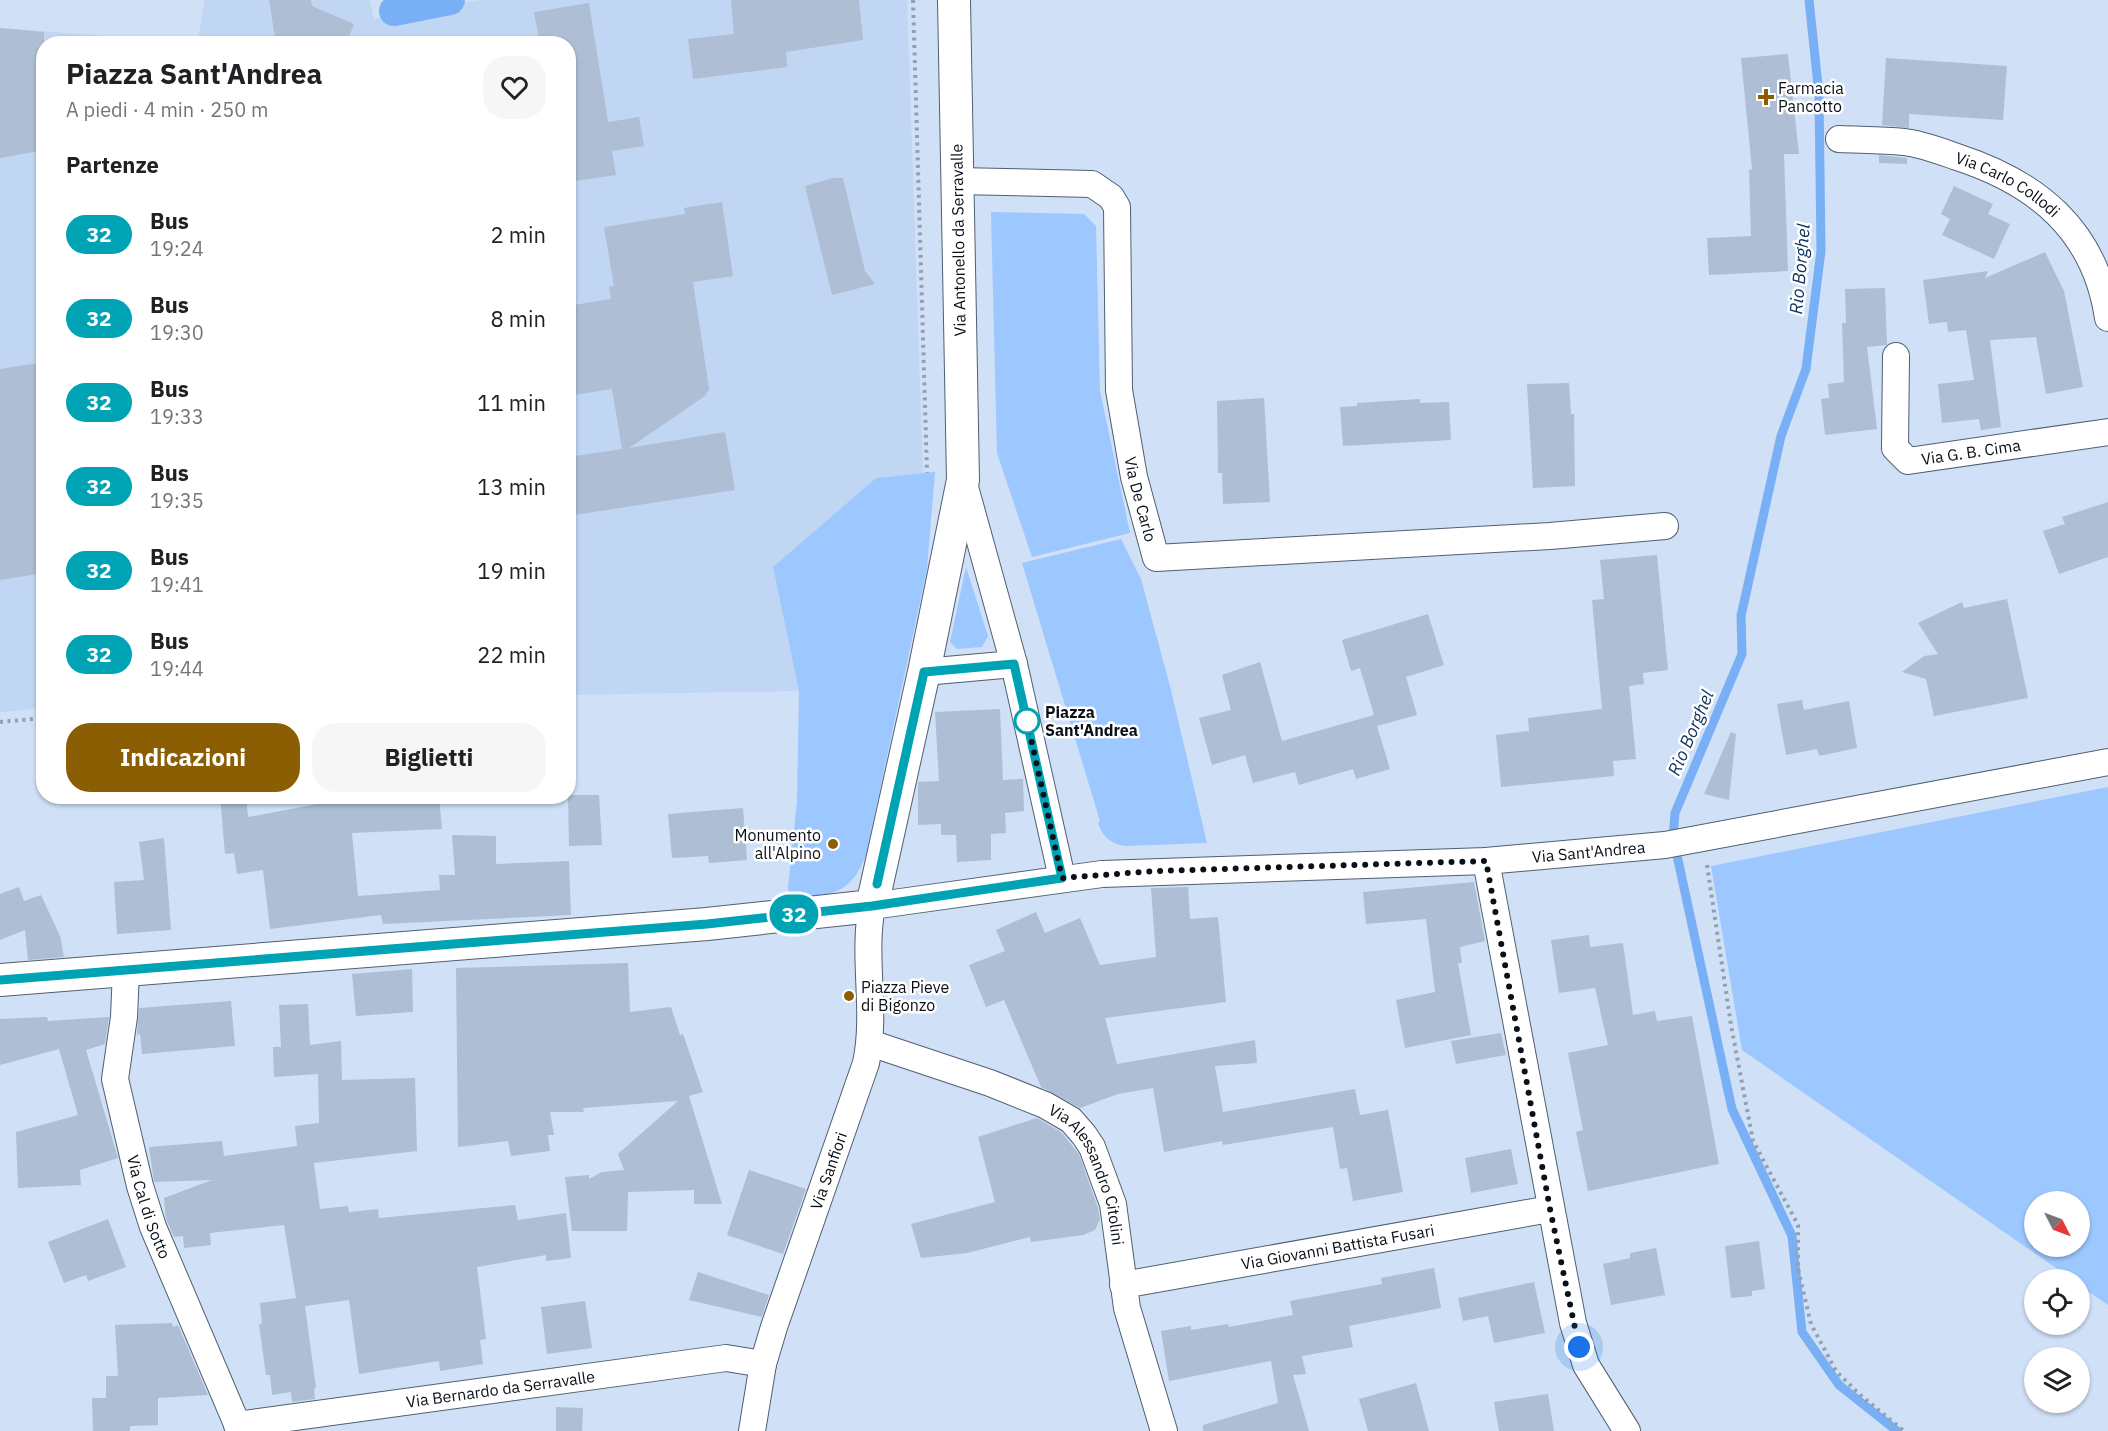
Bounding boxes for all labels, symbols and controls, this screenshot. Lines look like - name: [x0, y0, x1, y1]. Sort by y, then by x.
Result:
- text: Piazza Sant'Andrea: [66, 55, 323, 92]
- button: heart: [483, 56, 546, 119]
- place label: Farmacia Pancotto: [1778, 78, 1844, 116]
- marker: Farmacia Pancotto: [1759, 90, 1773, 104]
- text: A piedi · 4 min · 250 m: [66, 96, 268, 123]
- street label: Via Antonello da Serravalle: [946, 143, 970, 336]
- street label: Via Carlo Collodi: [1953, 147, 2064, 221]
- text: Partenze: [66, 150, 159, 179]
- text: Bus: [150, 206, 189, 235]
- text: 32: [86, 220, 112, 248]
- text: 2 min: [490, 220, 546, 249]
- water label: Rio Borghel: [1784, 223, 1815, 315]
- text: 19:24: [150, 235, 204, 262]
- text: Bus: [150, 290, 189, 319]
- text: 32: [86, 304, 112, 332]
- text: 8 min: [490, 304, 546, 333]
- text: 19:30: [150, 319, 204, 346]
- text: Bus: [150, 374, 189, 403]
- text: 32: [86, 388, 112, 416]
- text: 11 min: [477, 388, 546, 417]
- text: 19:33: [150, 403, 204, 430]
- street label: Via G. B. Cima: [1920, 435, 2022, 469]
- street label: Via De Carlo: [1121, 455, 1161, 544]
- text: Bus: [150, 458, 189, 487]
- text: 32: [86, 472, 112, 500]
- text: 13 min: [477, 472, 546, 501]
- text: 19:35: [150, 487, 204, 514]
- text: Bus: [150, 542, 189, 571]
- text: 32: [86, 556, 112, 584]
- text: 19 min: [477, 556, 546, 585]
- text: 19:41: [150, 571, 204, 598]
- text: Bus: [150, 626, 189, 655]
- text: 32: [86, 640, 112, 668]
- text: 22 min: [477, 640, 546, 669]
- text: 19:44: [150, 655, 204, 682]
- water label: Rio Borghel: [1662, 686, 1719, 779]
- place label: Piazza Sant'Andrea: [1045, 702, 1138, 740]
- marker: Piazza Sant'Andrea: [1014, 708, 1040, 734]
- button: Indicazioni: [66, 723, 300, 792]
- button: Biglietti: [312, 723, 546, 792]
- place label: Monumento all'Alpino: [735, 825, 821, 863]
- marker: Monumento all'Alpino: [826, 837, 840, 851]
- street label: Via Sant'Andrea: [1531, 837, 1646, 867]
- line badge: 32: [767, 894, 821, 934]
- text: 32: [781, 900, 807, 928]
- place label: Piazza Pieve di Bigonzo: [861, 977, 950, 1015]
- marker: Piazza Pieve di Bigonzo: [842, 989, 856, 1003]
- street label: Via Alessandro Citolini: [1045, 1099, 1128, 1246]
- street label: Via Sanfiori: [806, 1129, 851, 1212]
- street label: Via Cal di Sotto: [123, 1153, 175, 1262]
- north arrow: [2024, 1191, 2090, 1257]
- map controls: [2024, 1191, 2090, 1413]
- street label: Via Giovanni Battista Fusari: [1239, 1220, 1436, 1274]
- button: locate: [2024, 1269, 2090, 1335]
- your location: [1564, 1332, 1594, 1362]
- button: layers: [2024, 1347, 2090, 1413]
- street label: Via Bernardo da Serravalle: [405, 1366, 596, 1412]

